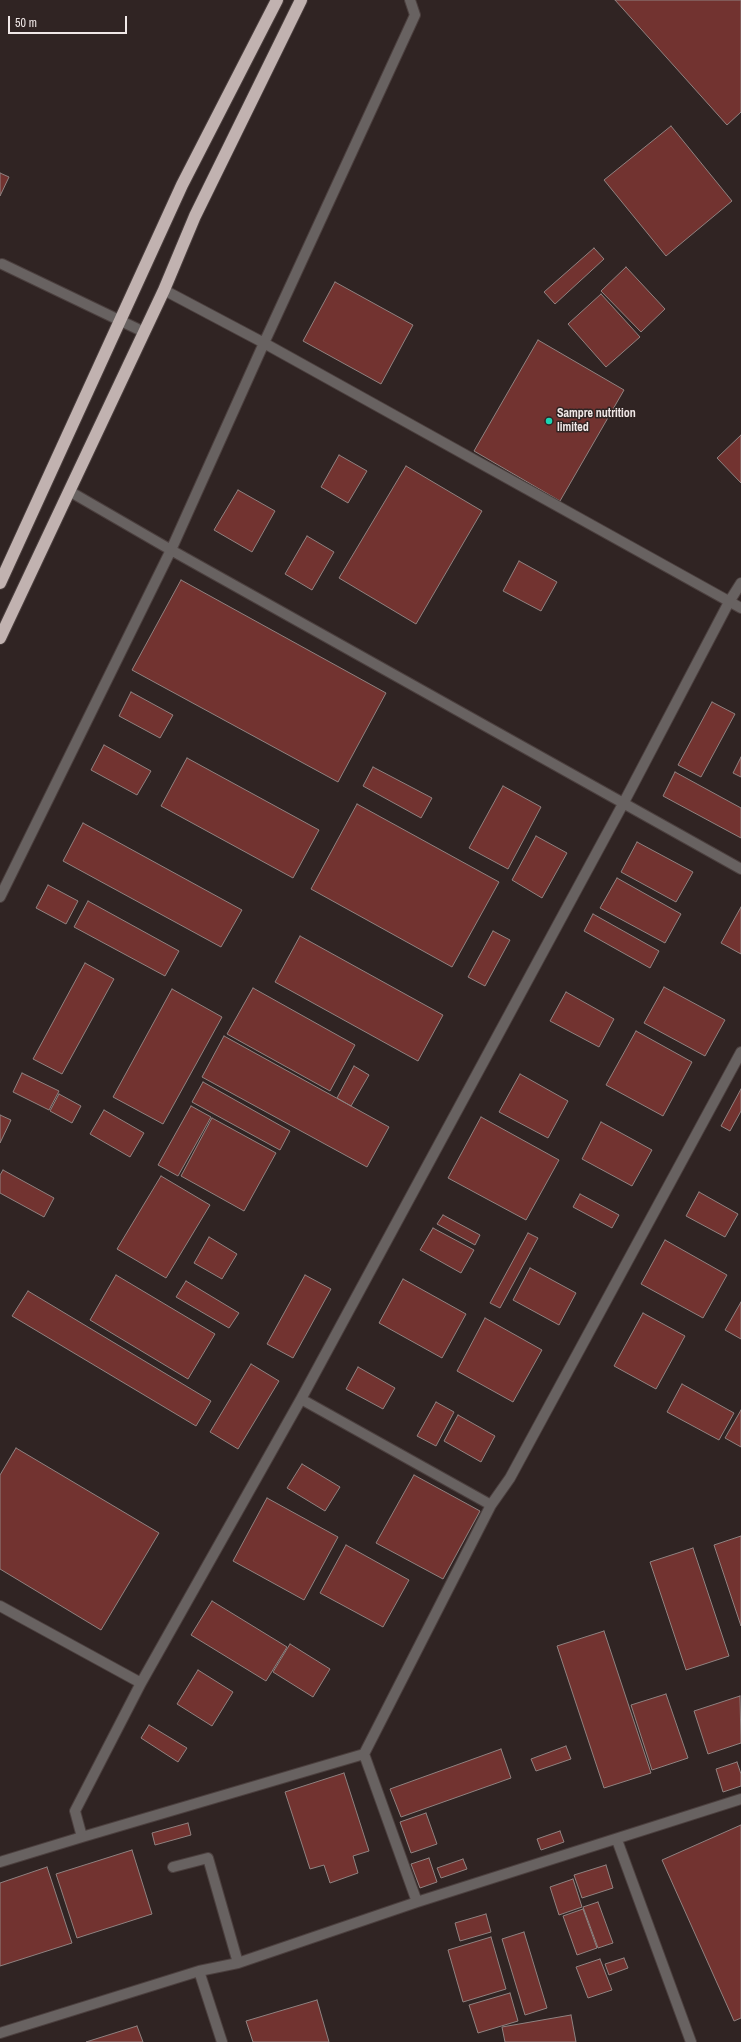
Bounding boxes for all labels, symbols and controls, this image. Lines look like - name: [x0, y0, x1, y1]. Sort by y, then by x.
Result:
- scale bar: [10, 8, 129, 34]
- text: 50 m: [15, 15, 37, 31]
- place label: Sampre nutrition limited: [557, 407, 636, 435]
- marker: Sampre nutrition limited: [544, 416, 554, 426]

